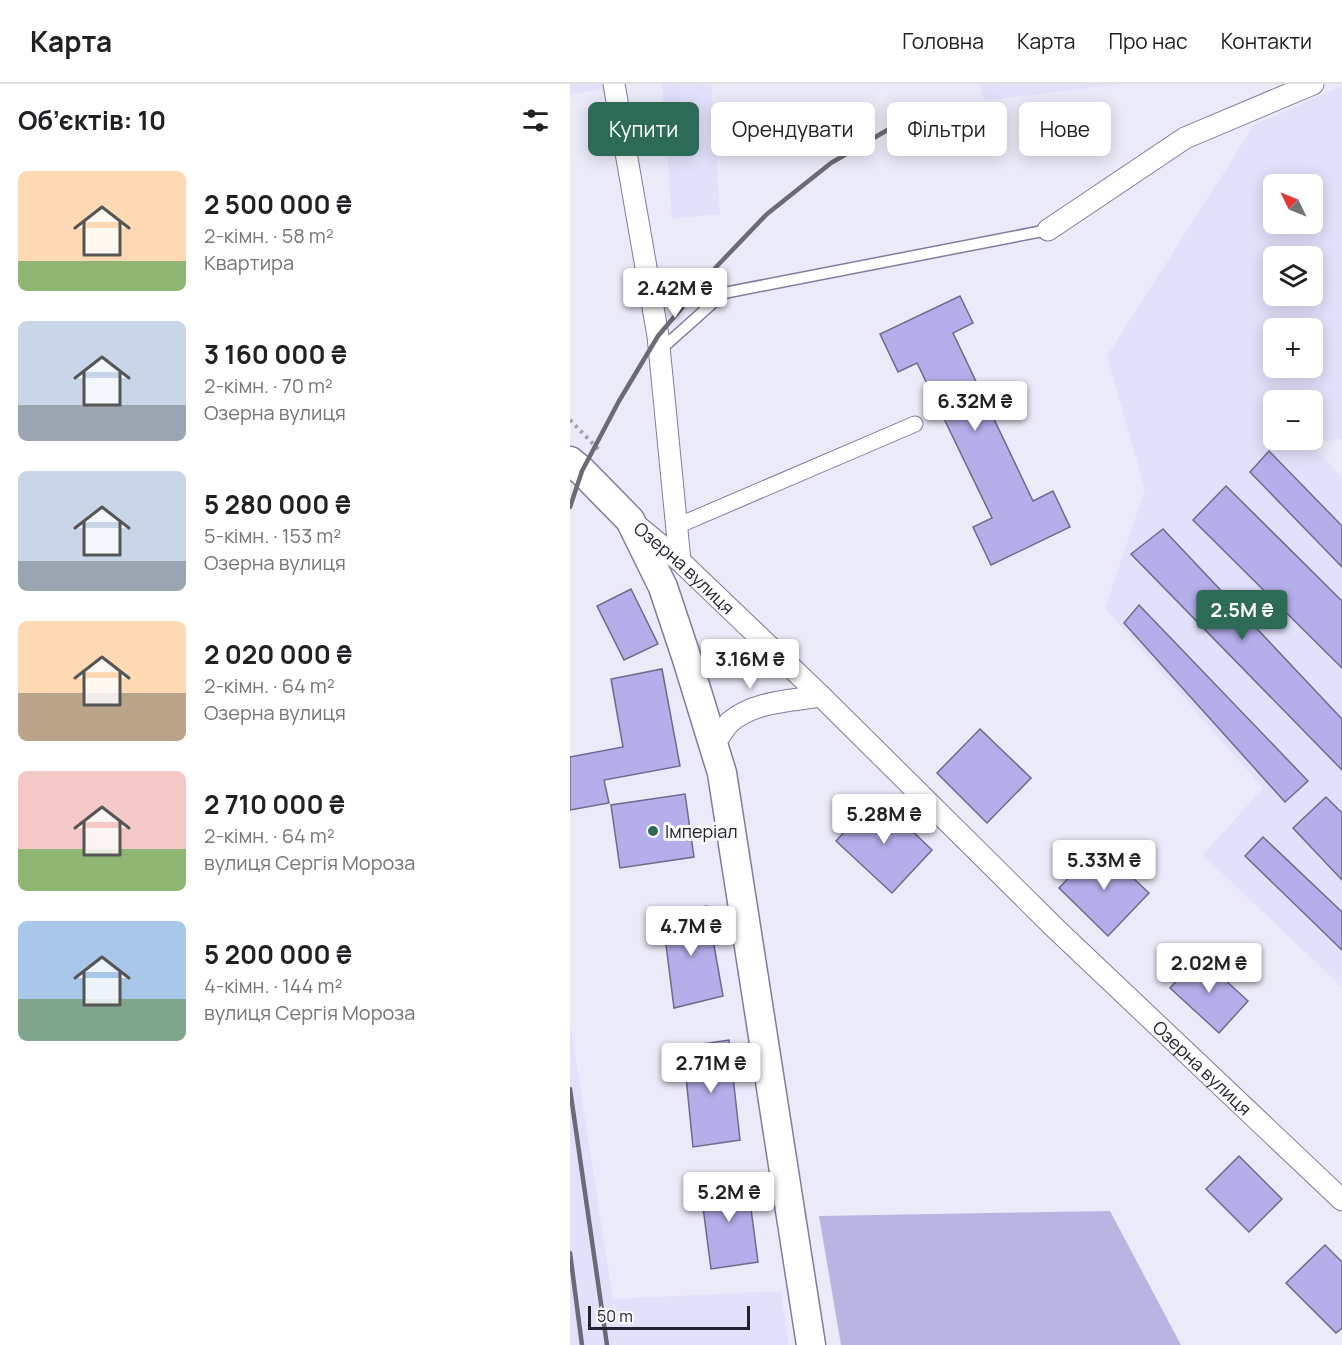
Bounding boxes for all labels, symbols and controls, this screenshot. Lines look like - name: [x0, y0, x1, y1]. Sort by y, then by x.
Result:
- text: Карта: [30, 22, 112, 60]
- text: Головна: [902, 27, 984, 55]
- text: Карта: [1017, 27, 1075, 55]
- text: Про нас: [1108, 27, 1188, 55]
- text: Контакти: [1221, 27, 1312, 55]
- text: Об’єктів: 10: [18, 102, 166, 138]
- chip: Купити: [588, 102, 699, 156]
- chip: Орендувати: [711, 102, 875, 156]
- chip: Фільтри: [887, 102, 1007, 156]
- chip: Нове: [1019, 102, 1111, 156]
- icon: filters: [519, 104, 552, 137]
- north arrow: [1263, 174, 1323, 234]
- map controls: [1263, 174, 1323, 450]
- text: 2 500 000 ₴: [204, 186, 352, 222]
- icon: home: [66, 195, 138, 267]
- text: 2-кімн. · 58 m²: [204, 222, 334, 249]
- button: layers: [1263, 246, 1323, 306]
- text: Квартира: [204, 249, 294, 276]
- pin: 2.42M ₴: [620, 268, 730, 319]
- text: 2.42M ₴: [637, 274, 713, 301]
- button: +: [1263, 318, 1323, 378]
- text: 3 160 000 ₴: [204, 336, 347, 372]
- icon: home: [66, 345, 138, 417]
- text: 2-кімн. · 70 m²: [204, 372, 333, 399]
- pin: 6.32M ₴: [920, 381, 1030, 432]
- text: 6.32M ₴: [937, 387, 1013, 414]
- button: −: [1263, 390, 1323, 450]
- text: Озерна вулиця: [204, 399, 346, 426]
- text: 5 280 000 ₴: [204, 486, 351, 522]
- icon: home: [66, 495, 138, 567]
- street label: Озерна вулиця: [629, 516, 740, 619]
- text: 5-кімн. · 153 m²: [204, 522, 341, 549]
- text: Озерна вулиця: [204, 549, 346, 576]
- pin: 2.5M ₴: [1193, 590, 1291, 641]
- text: 2.5M ₴: [1210, 596, 1274, 623]
- text: 2 020 000 ₴: [204, 636, 352, 672]
- pin: 3.16M ₴: [695, 639, 805, 690]
- icon: home: [66, 645, 138, 717]
- text: 3.16M ₴: [715, 645, 785, 672]
- text: 2-кімн. · 64 m²: [204, 672, 335, 699]
- text: Озерна вулиця: [204, 699, 346, 726]
- text: 2 710 000 ₴: [204, 786, 345, 822]
- pin: 5.28M ₴: [829, 794, 939, 845]
- icon: home: [66, 795, 138, 867]
- text: 5.28M ₴: [846, 800, 922, 827]
- place label: Імперіал: [665, 819, 738, 843]
- text: 2-кімн. · 64 m²: [204, 822, 335, 849]
- marker: Імперіал: [646, 824, 660, 838]
- pin: 5.33M ₴: [1049, 840, 1159, 891]
- text: 5.33M ₴: [1067, 846, 1141, 873]
- text: вулиця Сергія Мороза: [204, 849, 415, 876]
- pin: 4.7M ₴: [642, 906, 740, 957]
- text: 4.7M ₴: [660, 912, 722, 939]
- text: 5 200 000 ₴: [204, 936, 352, 972]
- pin: 2.02M ₴: [1154, 943, 1264, 994]
- icon: home: [66, 945, 138, 1017]
- text: 2.02M ₴: [1171, 949, 1247, 976]
- text: 4-кімн. · 144 m²: [204, 972, 343, 999]
- text: вулиця Сергія Мороза: [204, 999, 415, 1026]
- street label: Озерна вулиця: [1148, 1015, 1257, 1120]
- pin: 2.71M ₴: [656, 1043, 766, 1094]
- text: 2.71M ₴: [675, 1049, 747, 1076]
- pin: 5.2M ₴: [680, 1172, 778, 1223]
- text: 5.2M ₴: [697, 1178, 761, 1205]
- scale bar: [588, 1303, 750, 1330]
- text: 50 m: [597, 1305, 633, 1327]

